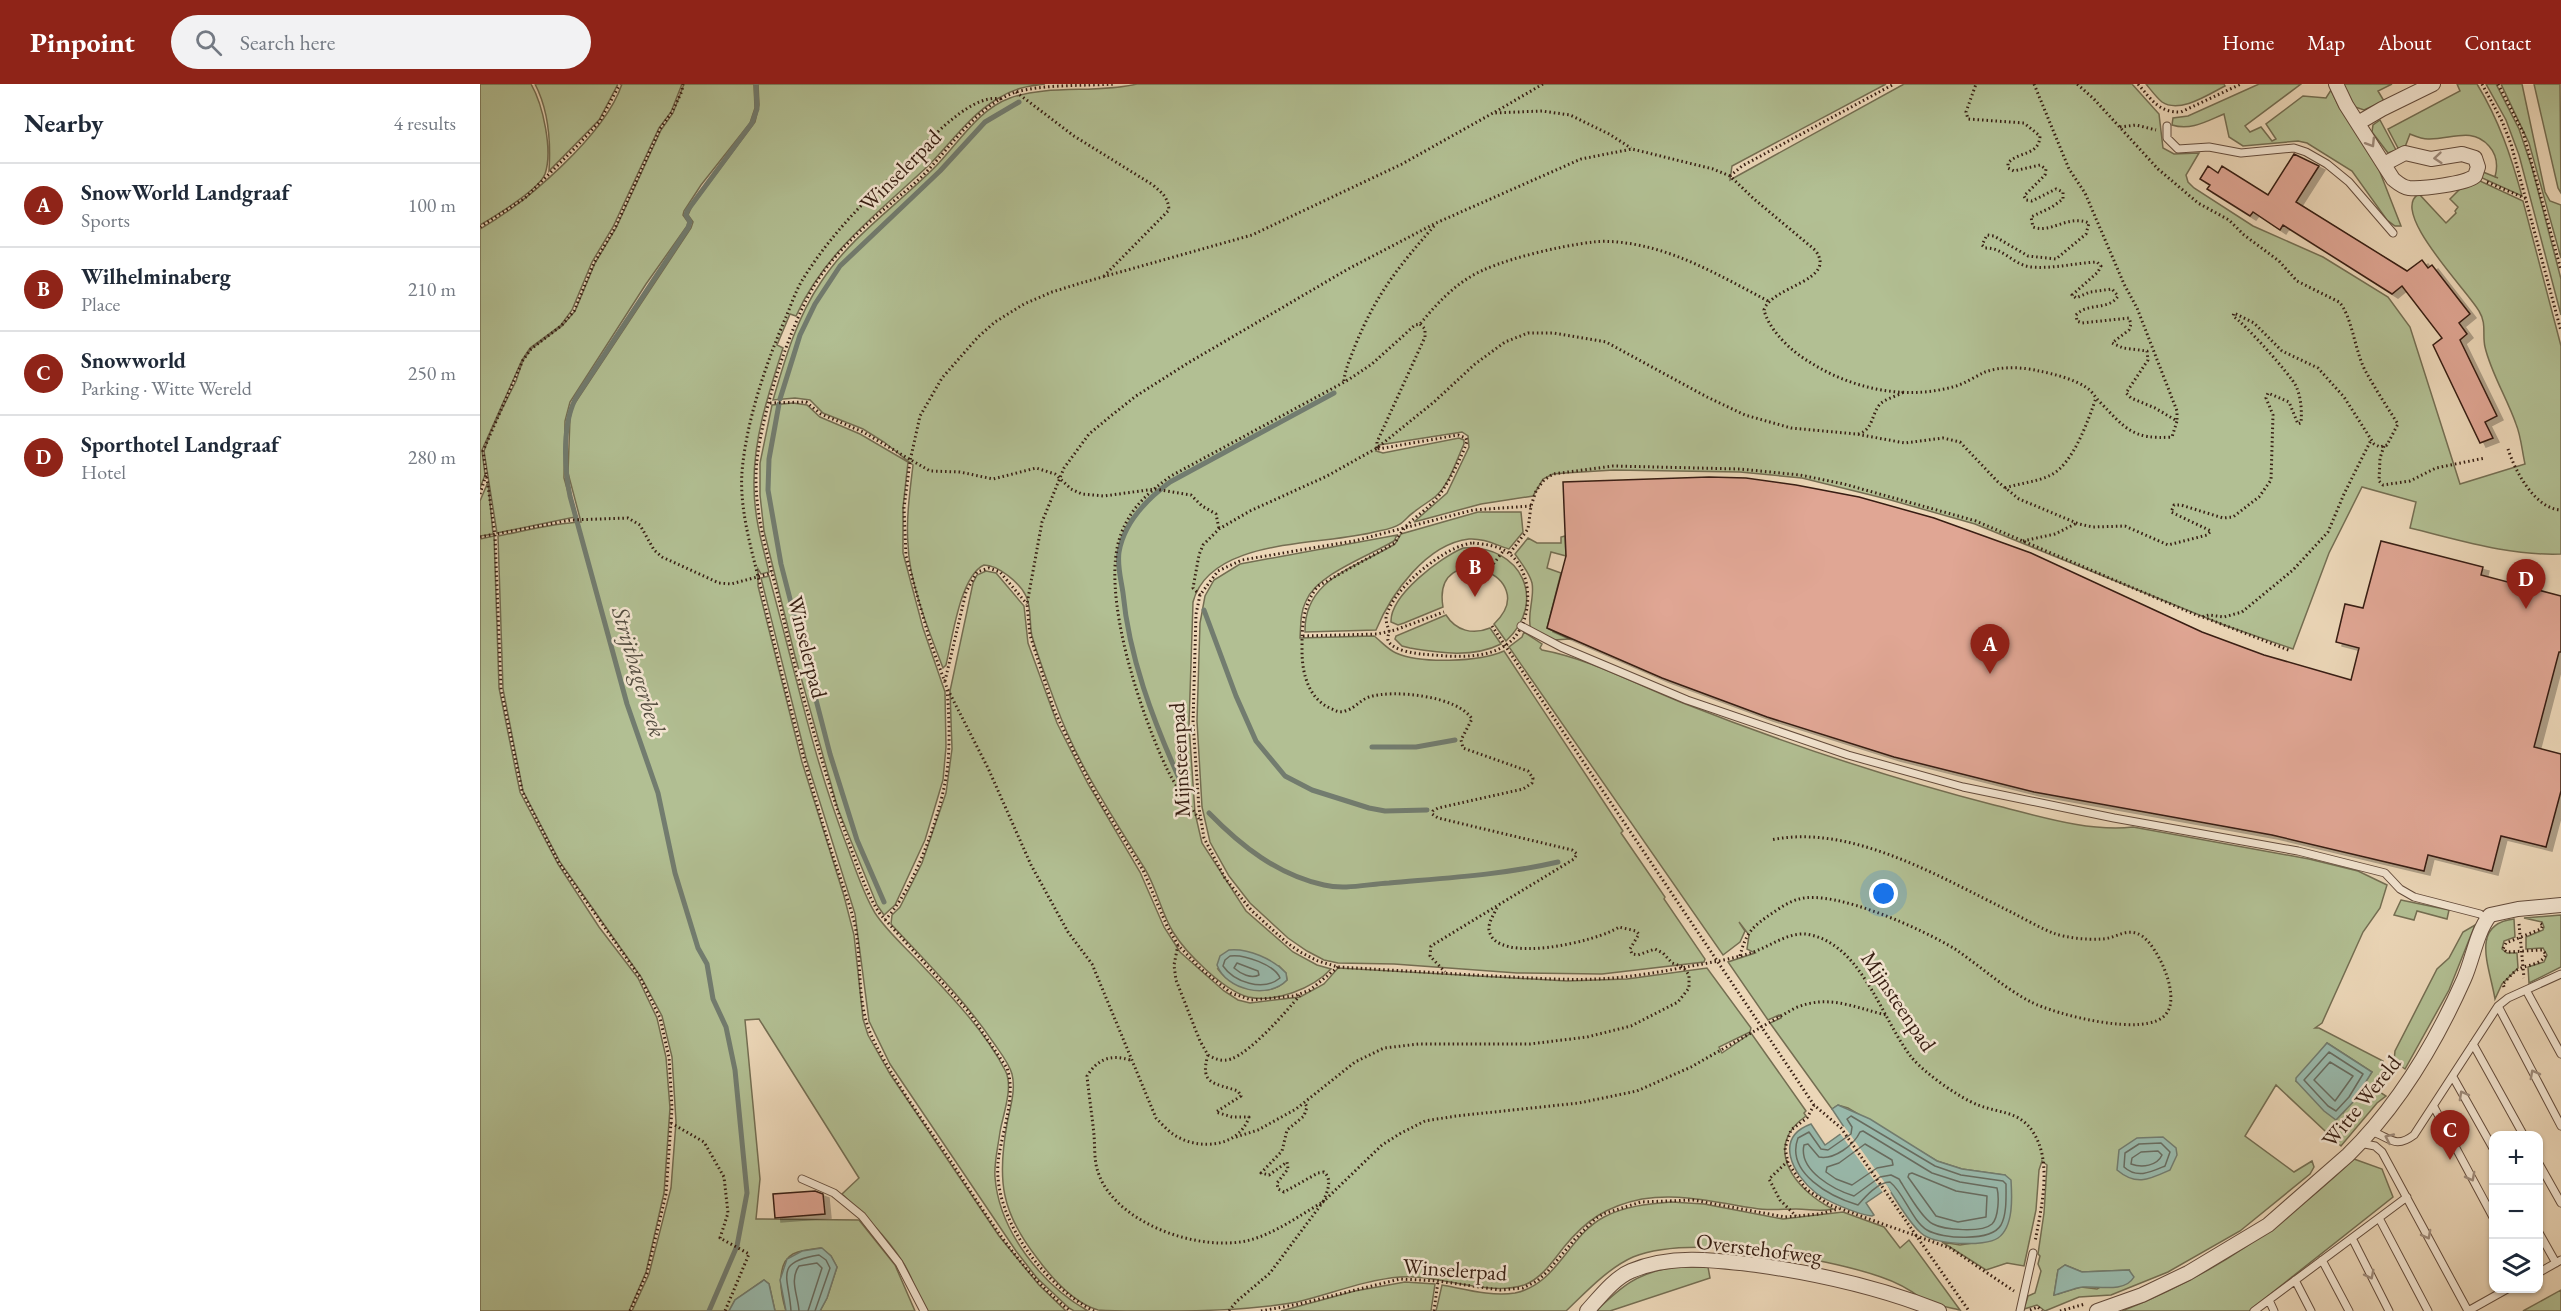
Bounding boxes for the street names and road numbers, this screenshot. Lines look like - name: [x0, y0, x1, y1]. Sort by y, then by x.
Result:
- street label: Winselerpad: [853, 123, 948, 218]
- street label: Winselerpad: [781, 593, 834, 702]
- street label: Mijnsteenpad: [1162, 701, 1197, 818]
- street label: Mijnsteenpad: [1854, 945, 1943, 1058]
- street label: Witte Wereld: [2315, 1048, 2408, 1153]
- street label: Overstehofweg: [1695, 1226, 1824, 1271]
- street label: Winselerpad: [1402, 1251, 1509, 1288]

